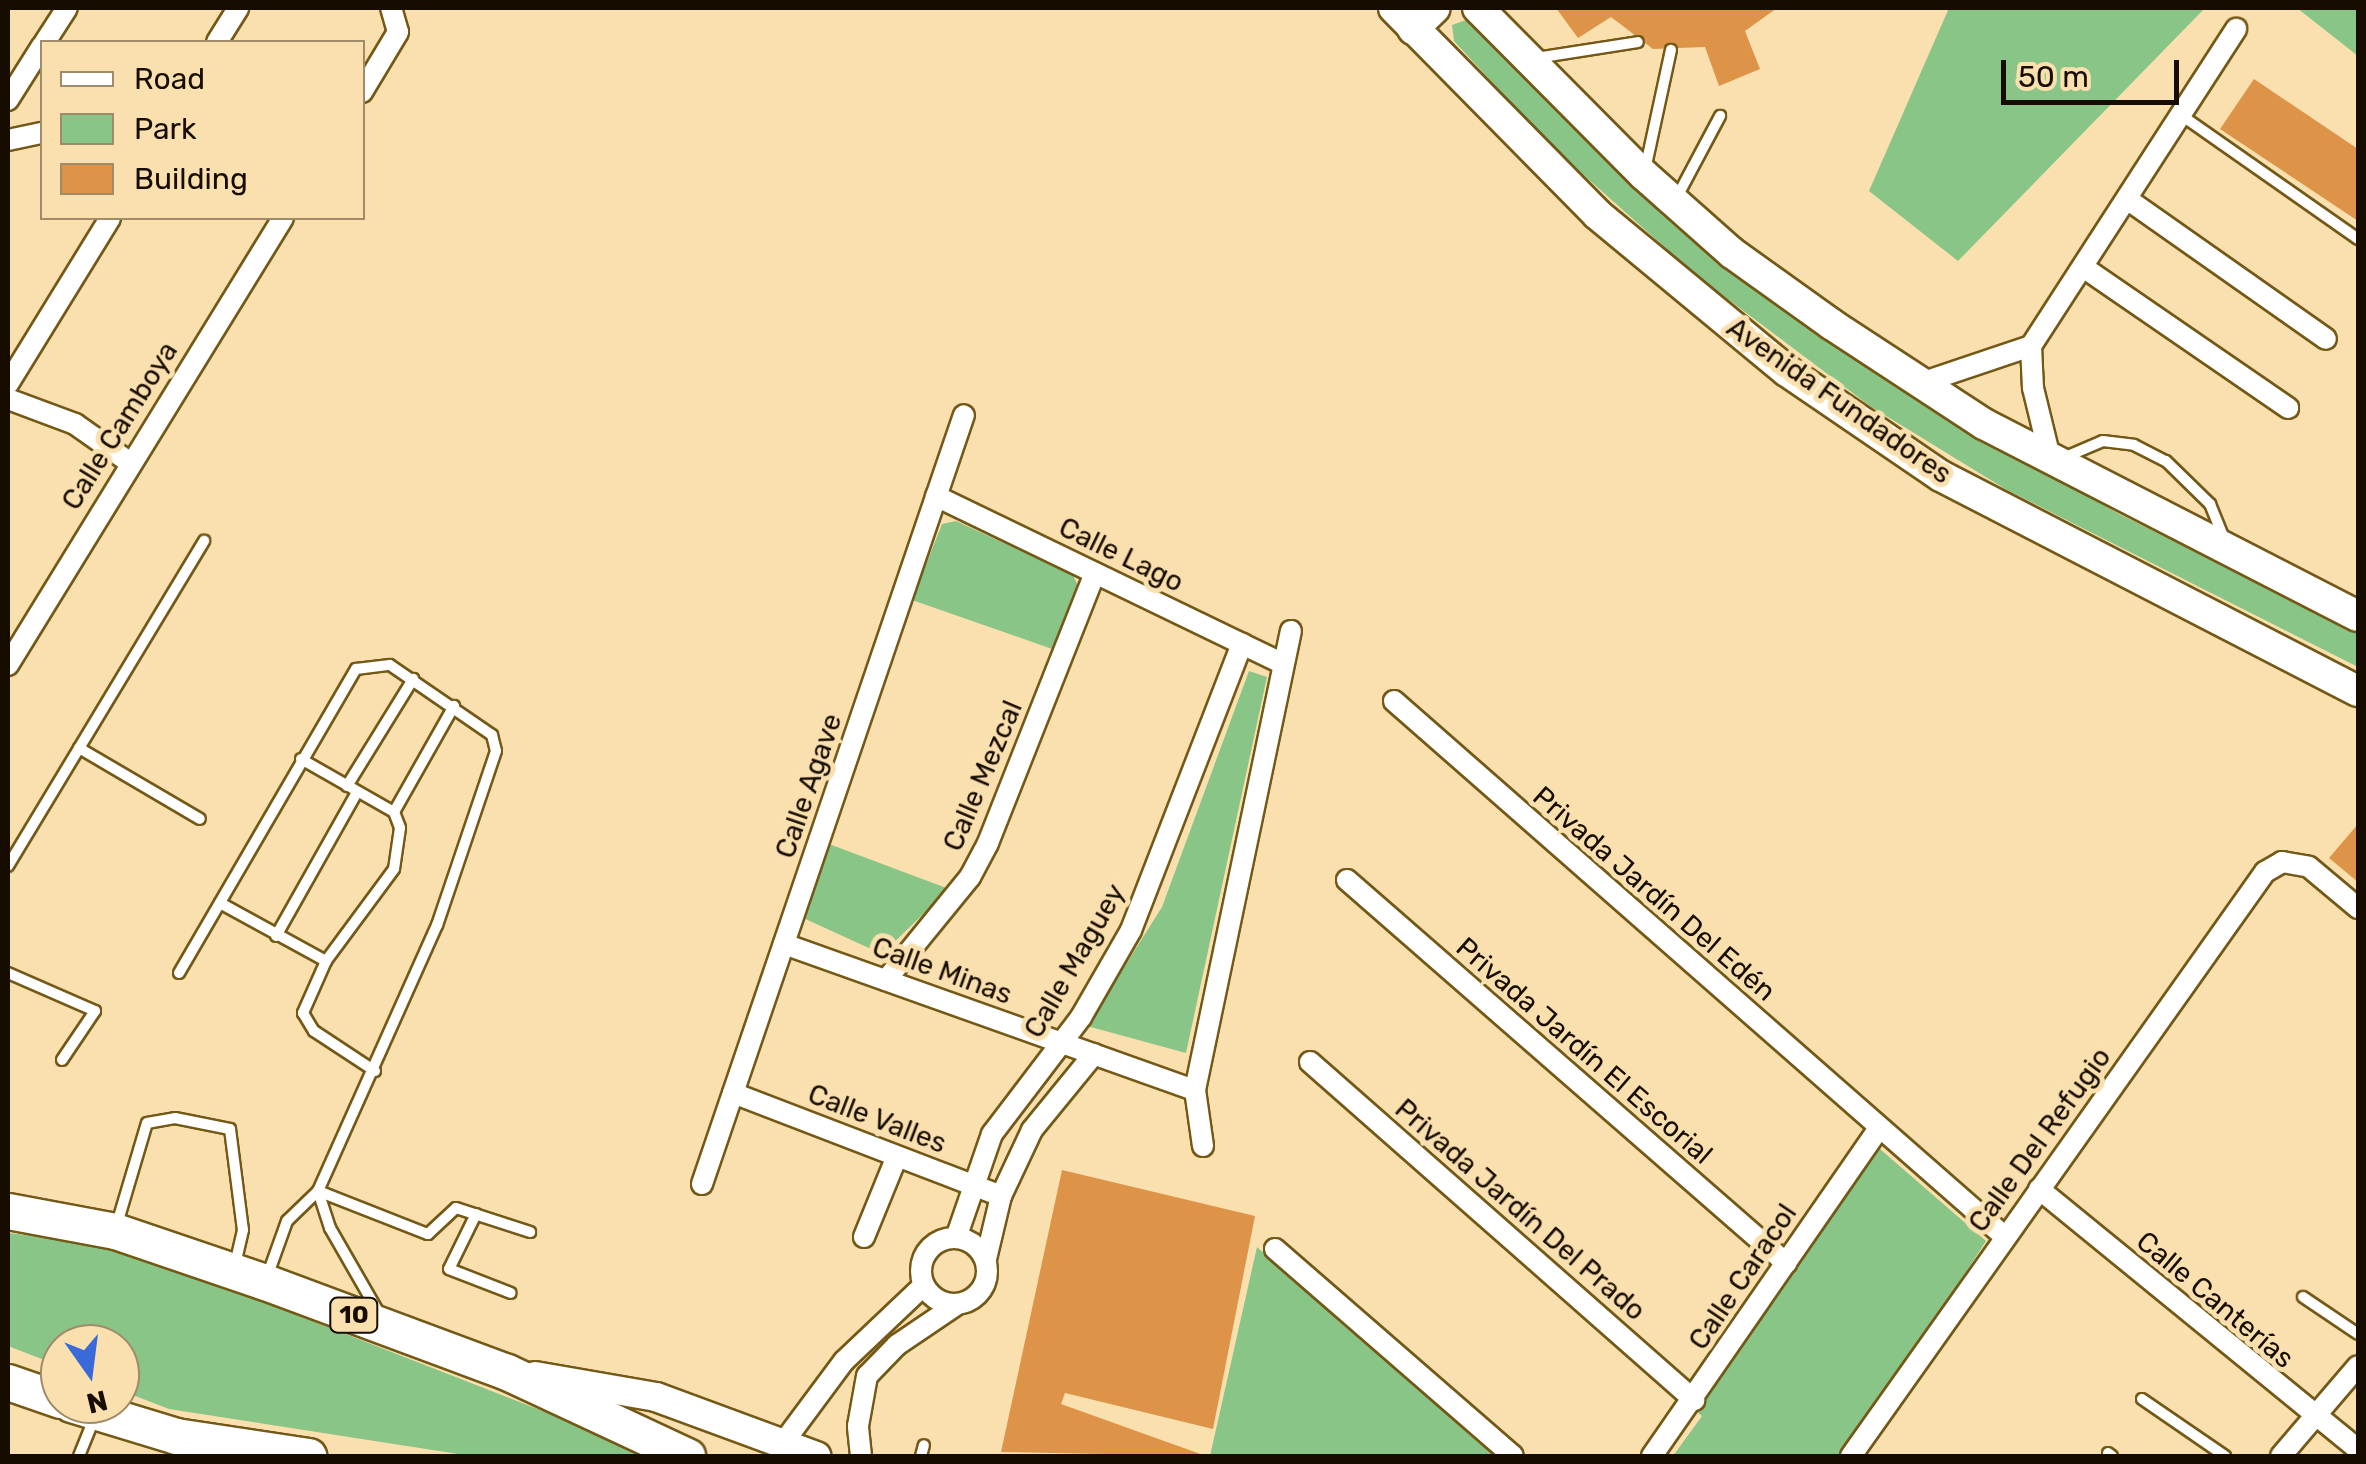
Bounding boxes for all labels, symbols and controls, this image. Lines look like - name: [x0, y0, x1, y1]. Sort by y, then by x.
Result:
- legend: [40, 40, 365, 220]
- scale bar: [2006, 40, 2184, 102]
- text: 50 m: [2018, 59, 2089, 95]
- text: Road: [134, 61, 205, 97]
- text: Park: [134, 111, 196, 147]
- text: Building: [134, 161, 248, 197]
- street label: Avenida Fundadores: [1720, 311, 1958, 491]
- street label: Calle Camboya: [55, 336, 185, 516]
- street label: Calle Lago: [1053, 510, 1189, 600]
- street label: Calle Mezcal: [936, 696, 1030, 856]
- street label: Calle Agave: [768, 709, 850, 863]
- street label: Privada Jardín Del Edén: [1526, 780, 1782, 1008]
- street label: Calle Maguey: [1017, 878, 1133, 1044]
- street label: Calle Minas: [868, 930, 1016, 1012]
- street label: Privada Jardín El Escorial: [1449, 931, 1719, 1171]
- street label: Calle Del Refugio: [1962, 1041, 2118, 1239]
- street label: Calle Valles: [803, 1077, 951, 1161]
- street label: Privada Jardín Del Prado: [1388, 1092, 1652, 1328]
- street label: Calle Caracol: [1682, 1198, 1804, 1356]
- street label: Calle Canterías: [2130, 1224, 2300, 1376]
- road number: 10: [329, 1295, 379, 1335]
- north arrow: [40, 1324, 140, 1424]
- text: N: [83, 1383, 111, 1420]

